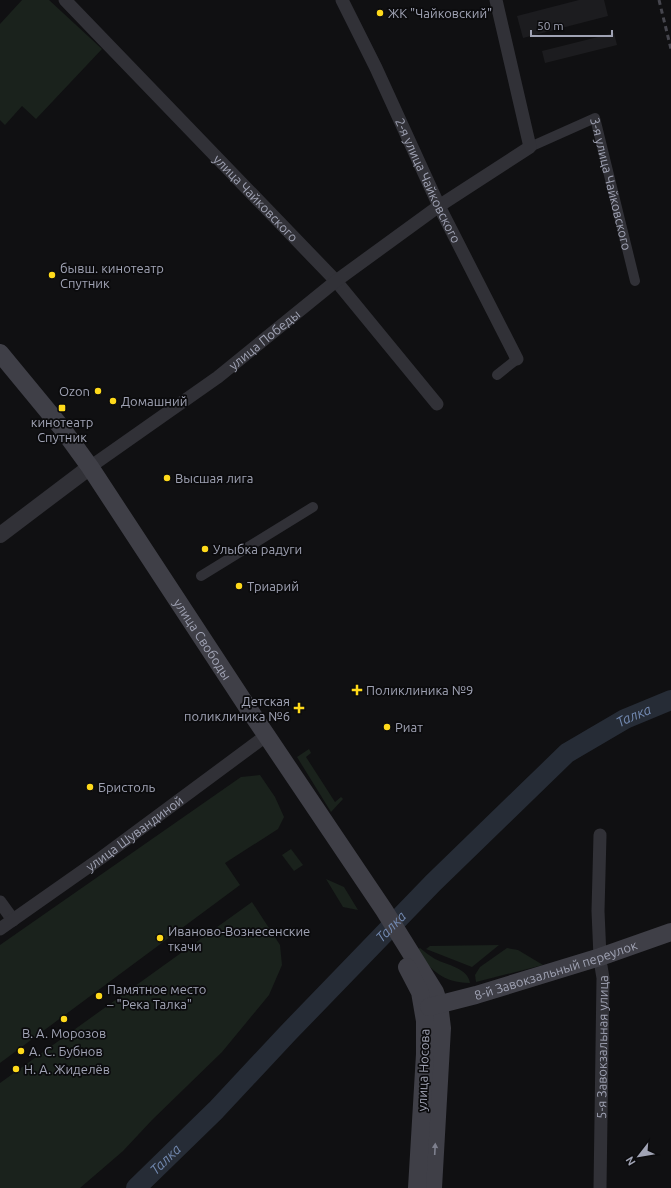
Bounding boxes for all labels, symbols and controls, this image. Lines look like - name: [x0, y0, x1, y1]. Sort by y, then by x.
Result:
- place label: ЖК "Чайковский": [388, 6, 492, 20]
- marker: ЖК "Чайковский": [375, 8, 385, 18]
- scale bar: [531, 12, 612, 38]
- text: 50 m: [537, 19, 564, 32]
- street label: 2-я улица Чайковского: [393, 116, 464, 245]
- street label: 3-я улица Чайковского: [588, 116, 634, 252]
- street label: улица Чайковского: [211, 152, 301, 244]
- place label: бывш. кинотеатр Спутник: [60, 261, 164, 290]
- marker: бывш. кинотеатр Спутник: [47, 270, 57, 280]
- street label: улица Победы: [226, 306, 302, 372]
- place label: Ozon: [59, 384, 90, 398]
- marker: Ozon: [93, 386, 103, 396]
- place label: Домашний: [121, 394, 187, 408]
- marker: Домашний: [108, 396, 118, 406]
- marker: кинотеатр Спутник: [57, 403, 67, 413]
- place label: кинотеатр Спутник: [31, 415, 93, 444]
- place label: Высшая лига: [175, 471, 253, 485]
- marker: Высшая лига: [162, 473, 172, 483]
- place label: Улыбка радуги: [213, 542, 302, 556]
- marker: Улыбка радуги: [200, 544, 210, 554]
- place label: Триарий: [247, 579, 299, 593]
- marker: Триарий: [234, 581, 244, 591]
- street label: улица Свободы: [171, 596, 234, 682]
- place label: Поликлиника №9: [366, 683, 473, 697]
- marker: Поликлиника №9: [351, 684, 363, 696]
- place label: Детская поликлиника №6: [184, 694, 290, 723]
- water label: Талка: [613, 701, 654, 730]
- marker: Детская поликлиника №6: [293, 702, 305, 714]
- place label: Риат: [395, 720, 423, 734]
- marker: Риат: [382, 722, 392, 732]
- place label: Бристоль: [98, 780, 156, 794]
- marker: Бристоль: [85, 782, 95, 792]
- street label: улица Шувандиной: [83, 793, 186, 874]
- water label: Талка: [372, 908, 409, 945]
- place label: Иваново-Вознесенские ткачи: [168, 924, 310, 953]
- marker: Иваново-Вознесенские ткачи: [155, 933, 165, 943]
- street label: 8-й Завокзальный переулок: [473, 937, 639, 1002]
- street label: 5-я Завокзальная улица: [594, 975, 610, 1119]
- place label: Памятное место – "Река Талка": [106, 982, 206, 1011]
- marker: Памятное место – "Река Талка": [94, 991, 104, 1001]
- marker: В. А. Морозов: [59, 1014, 69, 1024]
- place label: В. А. Морозов: [22, 1026, 106, 1040]
- street label: улица Носова: [415, 1028, 431, 1112]
- place label: А. С. Бубнов: [29, 1044, 103, 1058]
- marker: А. С. Бубнов: [16, 1046, 26, 1056]
- place label: Н. А. Жиделёв: [24, 1062, 110, 1076]
- marker: Н. А. Жиделёв: [11, 1064, 21, 1074]
- north arrow: [619, 1136, 659, 1176]
- water label: Талка: [147, 1141, 184, 1178]
- one-way arrow: [432, 1143, 439, 1155]
- text: N: [623, 1155, 638, 1168]

